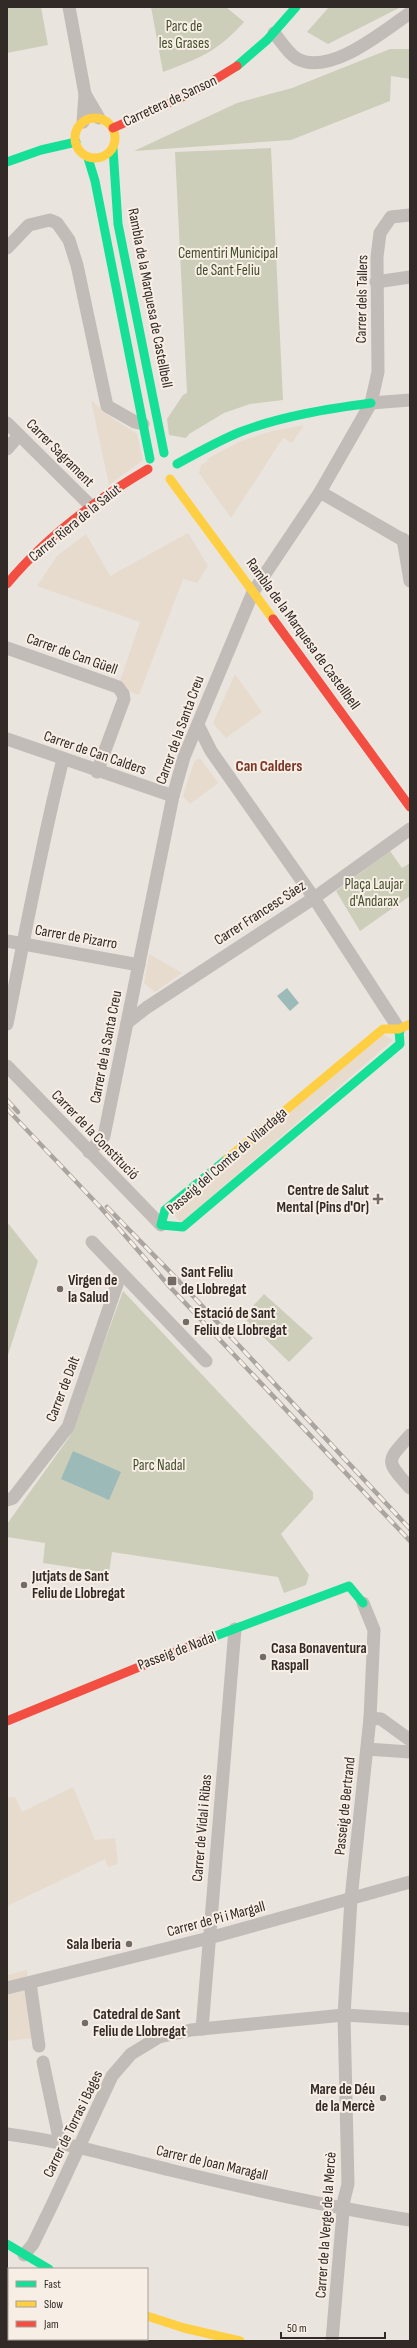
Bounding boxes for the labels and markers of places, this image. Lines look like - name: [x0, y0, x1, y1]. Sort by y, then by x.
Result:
- place label: Centre de Salut Mental (Pins d'Or): [277, 1181, 369, 1217]
- marker: Centre de Salut Mental (Pins d'Or): [372, 1193, 384, 1205]
- place label: Sant Feliu de Llobregat: [181, 1263, 246, 1299]
- place label: Virgen de la Salud: [68, 1271, 117, 1307]
- marker: Sant Feliu de Llobregat: [166, 1275, 178, 1287]
- marker: Virgen de la Salud: [55, 1284, 65, 1294]
- place label: Estació de Sant Feliu de Llobregat: [194, 1304, 287, 1340]
- marker: Estació de Sant Feliu de Llobregat: [181, 1317, 191, 1327]
- place label: Jutjats de Sant Feliu de Llobregat: [31, 1567, 125, 1603]
- marker: Jutjats de Sant Feliu de Llobregat: [19, 1580, 29, 1590]
- place label: Casa Bonaventura Raspall: [271, 1639, 367, 1675]
- marker: Casa Bonaventura Raspall: [258, 1652, 268, 1662]
- place label: Sala Iberia: [67, 1935, 121, 1954]
- marker: Sala Iberia: [124, 1939, 134, 1949]
- place label: Catedral de Sant Feliu de Llobregat: [93, 2005, 186, 2041]
- marker: Catedral de Sant Feliu de Llobregat: [80, 2018, 90, 2028]
- place label: Mare de Déu de la Mercè: [310, 2080, 375, 2116]
- marker: Mare de Déu de la Mercè: [378, 2093, 388, 2103]

